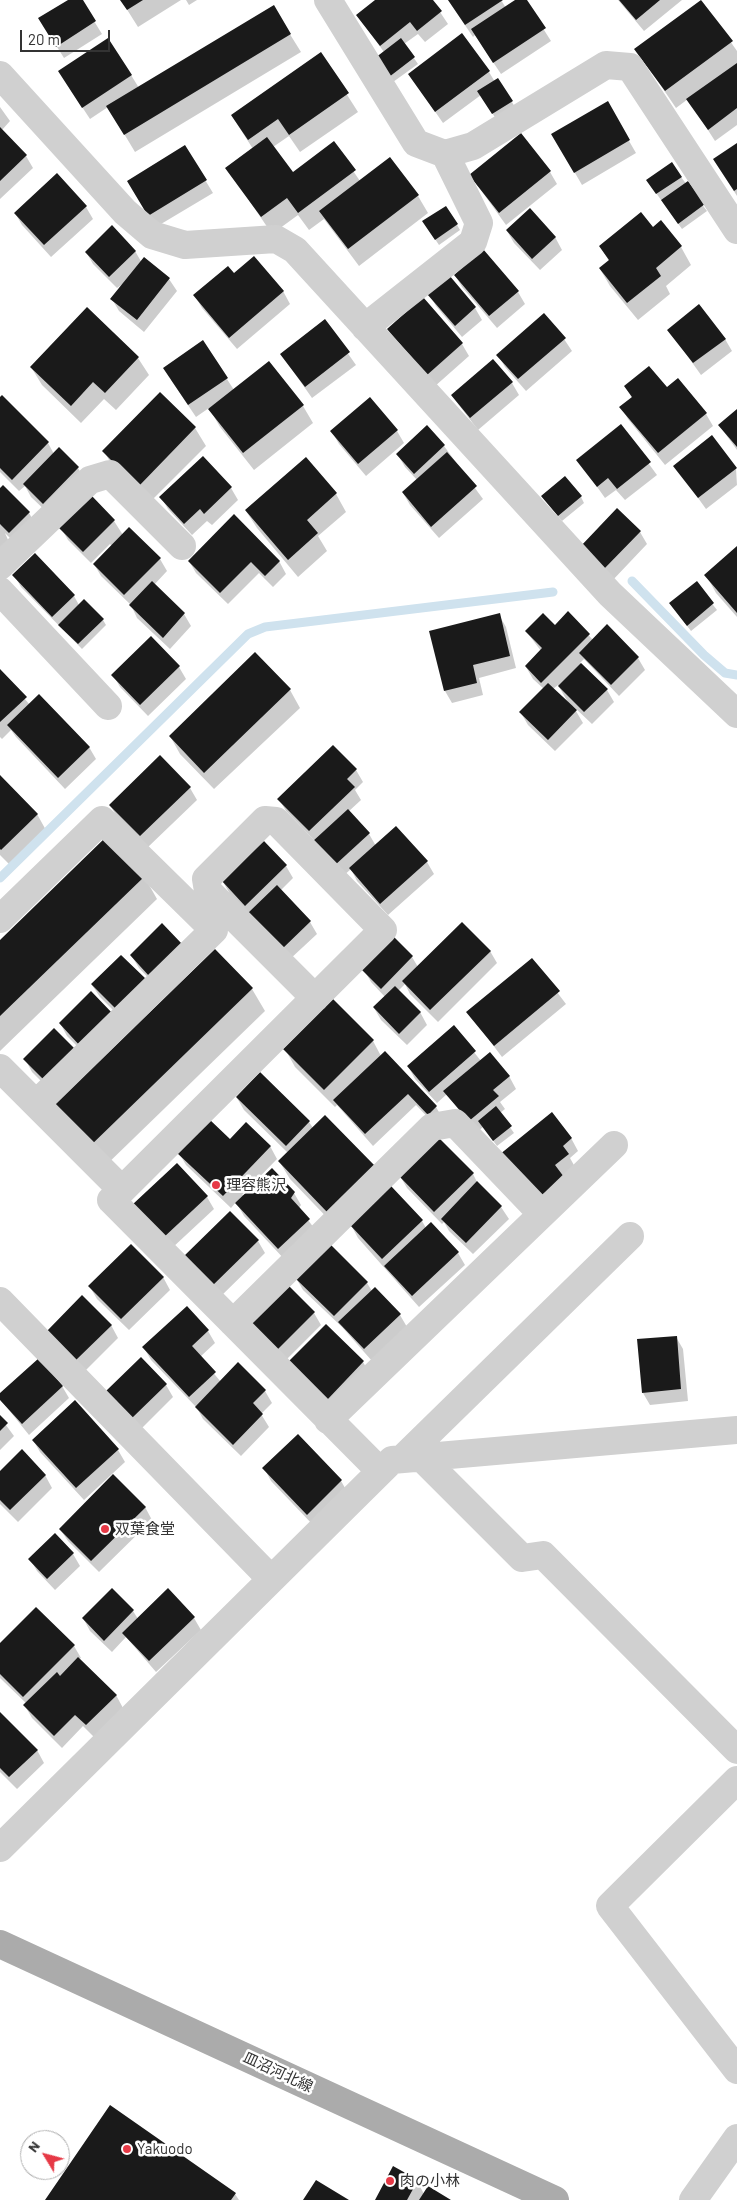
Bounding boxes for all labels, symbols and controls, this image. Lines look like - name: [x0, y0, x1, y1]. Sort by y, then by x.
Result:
- scale bar: [22, 20, 112, 52]
- text: 20 m: [28, 30, 60, 48]
- place label: 理容熊沢: [226, 1176, 286, 1194]
- marker: 理容熊沢: [210, 1179, 222, 1191]
- place label: 双葉食堂: [115, 1520, 175, 1538]
- marker: 双葉食堂: [99, 1523, 111, 1535]
- street label: 皿沼河北線: [240, 2048, 316, 2096]
- north arrow: [20, 2130, 70, 2180]
- text: N: [24, 2137, 43, 2155]
- place label: Yakuodo: [137, 2140, 193, 2158]
- marker: Yakuodo: [121, 2143, 133, 2155]
- place label: 肉の小林: [400, 2172, 460, 2190]
- marker: 肉の小林: [384, 2175, 396, 2187]

